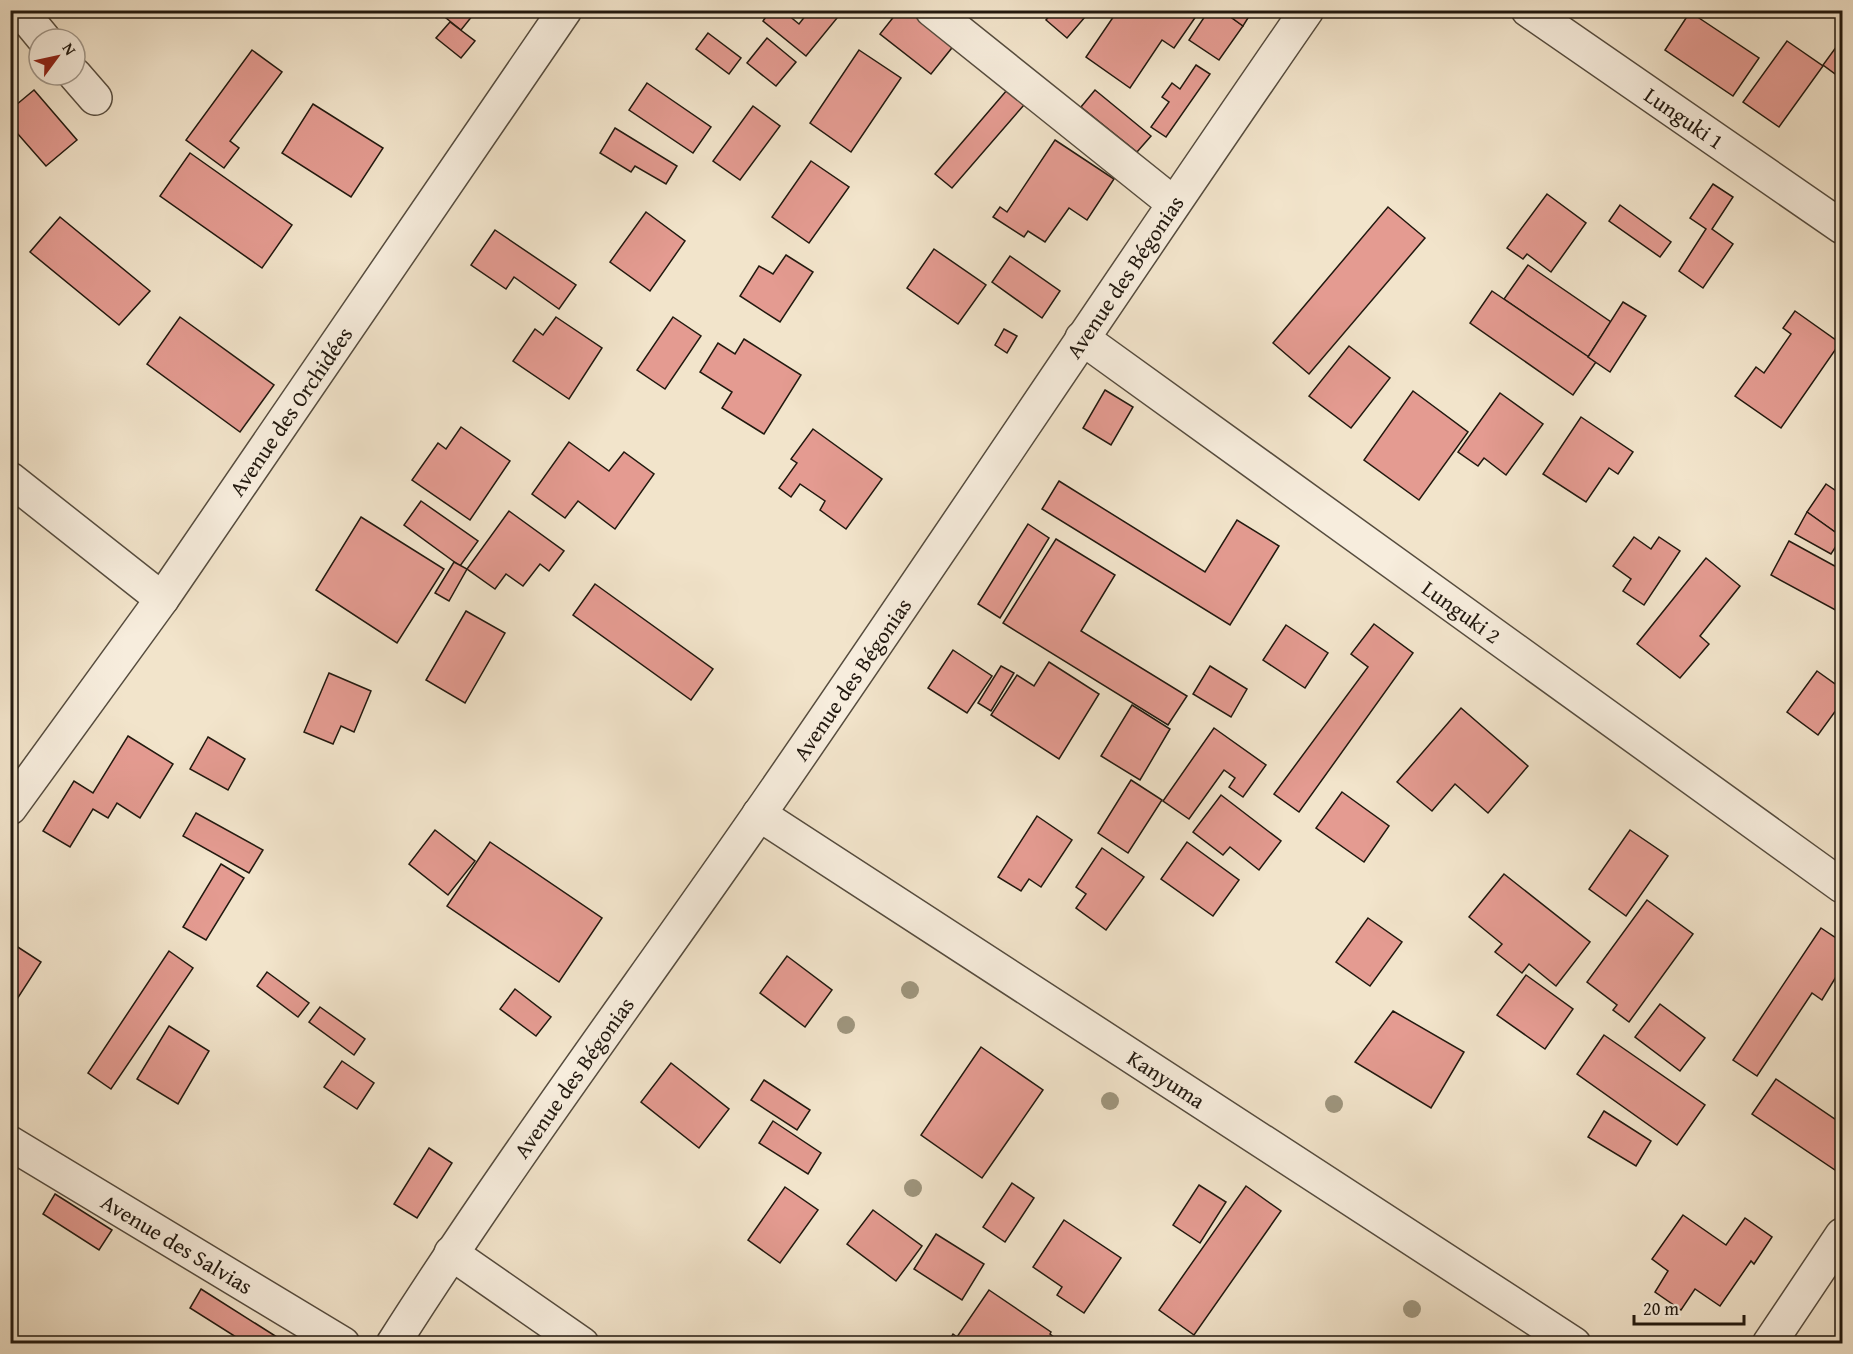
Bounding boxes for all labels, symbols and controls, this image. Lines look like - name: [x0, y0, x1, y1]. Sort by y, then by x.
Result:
- north arrow: [27, 27, 87, 87]
- text: N: [57, 38, 83, 60]
- street label: Lunguki 1: [1638, 79, 1731, 157]
- street label: Avenue des Bégonias: [1058, 189, 1191, 365]
- street label: Avenue des Orchidées: [221, 320, 360, 502]
- street label: Lunguki 2: [1415, 572, 1508, 651]
- street label: Avenue des Bégonias: [785, 591, 919, 767]
- street label: Avenue des Bégonias: [506, 990, 642, 1165]
- street label: Kanyuma: [1121, 1042, 1212, 1116]
- street label: Avenue des Salvias: [95, 1186, 259, 1302]
- scale bar: [1634, 1288, 1744, 1326]
- text: 20 m: [1643, 1295, 1679, 1322]

